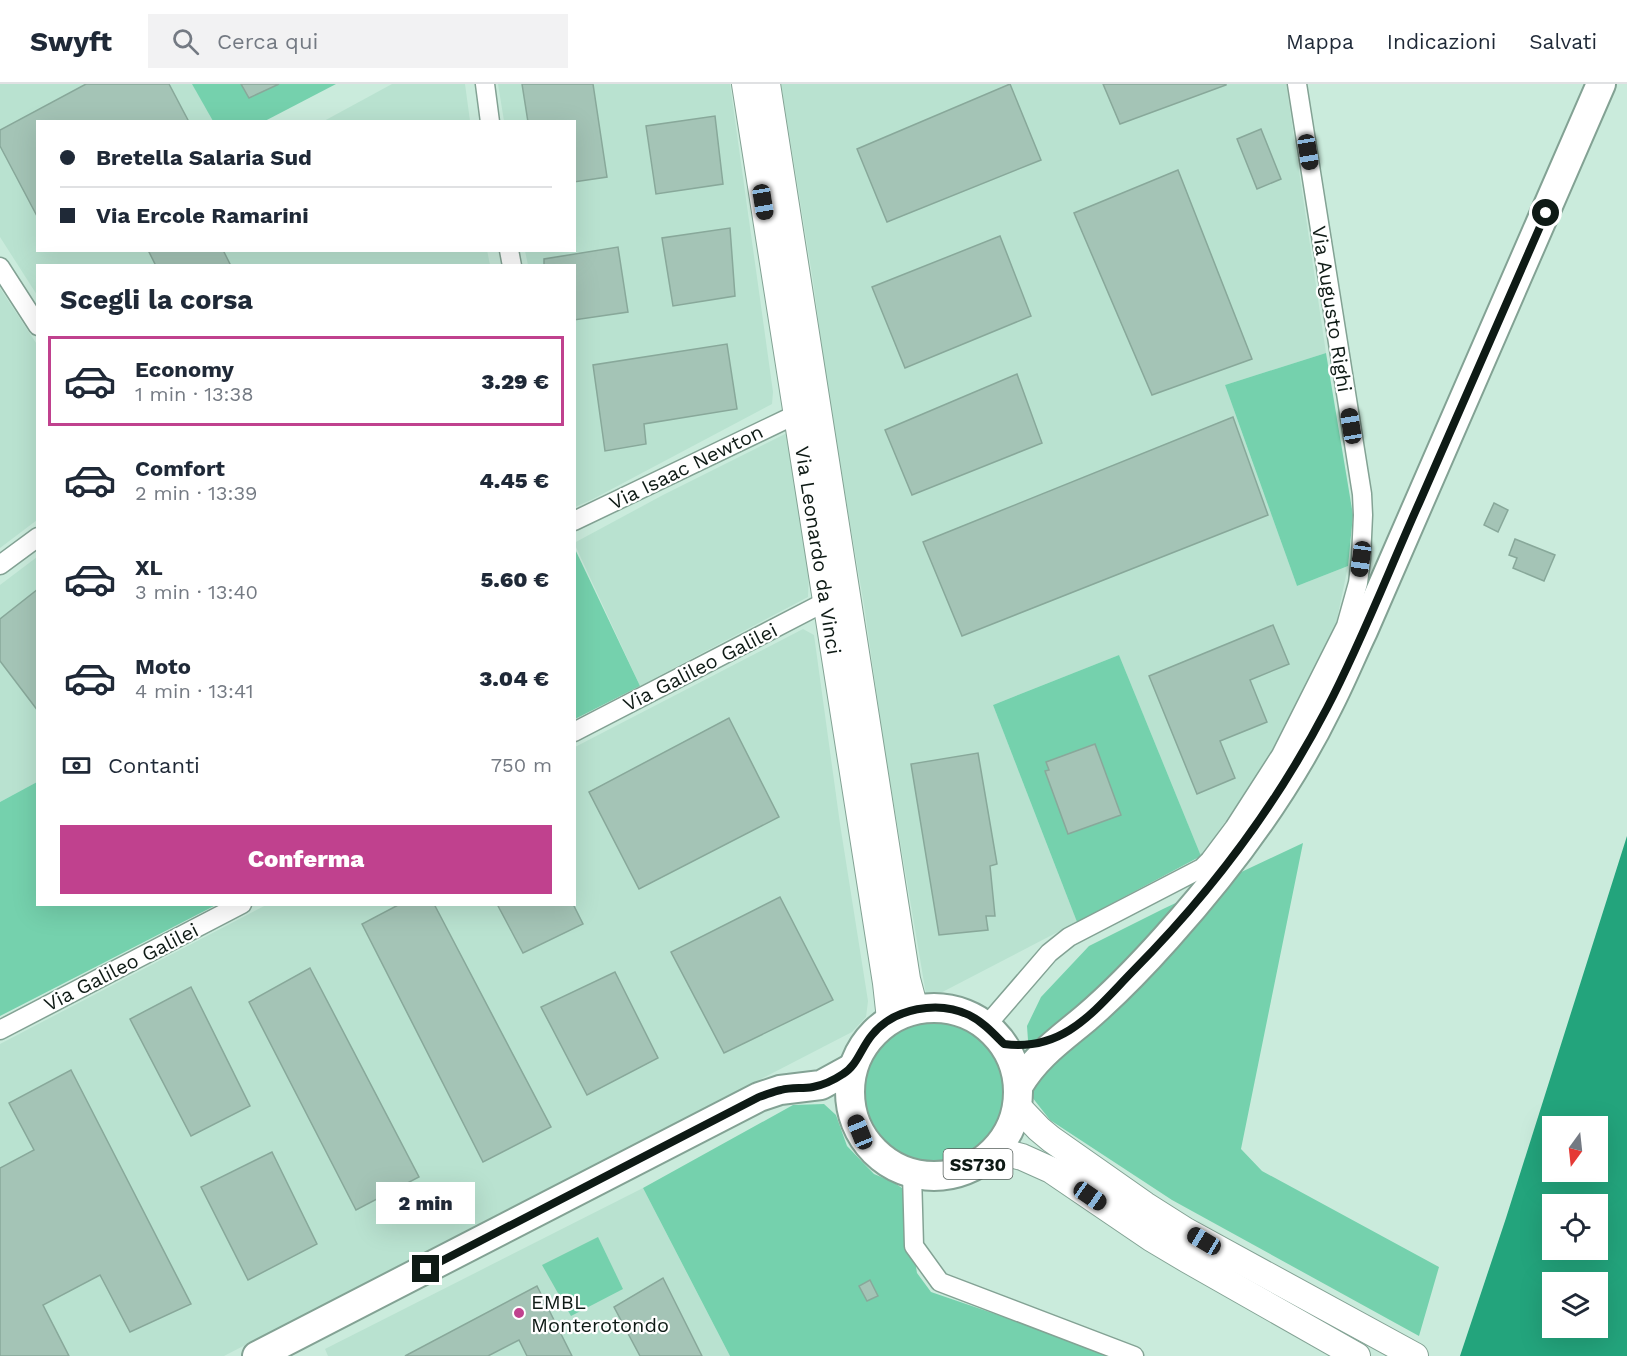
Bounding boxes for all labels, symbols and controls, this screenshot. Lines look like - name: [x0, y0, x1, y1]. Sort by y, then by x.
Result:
- search box: [148, 14, 568, 68]
- text: Swyft: [30, 25, 112, 58]
- icon: search: [169, 25, 202, 58]
- text: Cerca qui: [217, 29, 318, 54]
- text: Mappa: [1286, 29, 1354, 54]
- text: Indicazioni: [1387, 29, 1496, 54]
- text: Salvati: [1529, 29, 1597, 54]
- car: [1296, 133, 1320, 171]
- text: Bretella Salaria Sud: [96, 145, 312, 170]
- car: [751, 183, 775, 221]
- route start: [1532, 199, 1559, 226]
- text: Via Ercole Ramarini: [96, 203, 309, 228]
- street label: Via Augusto Righi: [1307, 224, 1357, 394]
- text: Scegli la corsa: [60, 284, 253, 316]
- icon: car: [63, 354, 117, 408]
- text: Economy: [135, 357, 234, 382]
- text: 3.29 €: [481, 369, 549, 394]
- text: 1 min · 13:38: [135, 382, 254, 406]
- car: [1339, 407, 1363, 445]
- street label: Via Isaac Newton: [605, 419, 767, 515]
- street label: Via Leonardo da Vinci: [790, 444, 846, 656]
- icon: car: [63, 453, 117, 507]
- text: Comfort: [135, 456, 225, 481]
- text: 4.45 €: [479, 468, 549, 493]
- text: 2 min · 13:39: [135, 481, 257, 505]
- car: [1350, 540, 1372, 578]
- icon: car: [63, 552, 117, 606]
- text: XL: [135, 555, 163, 580]
- text: 5.60 €: [480, 567, 549, 592]
- text: 3 min · 13:40: [135, 580, 258, 604]
- street label: Via Galileo Galilei: [619, 618, 781, 716]
- icon: car: [63, 651, 117, 705]
- text: Moto: [135, 654, 191, 679]
- text: 3.04 €: [479, 666, 549, 691]
- text: 4 min · 13:41: [135, 679, 254, 703]
- icon: cash: [60, 749, 93, 782]
- text: Contanti: [108, 753, 200, 778]
- text: 750 m: [491, 753, 552, 777]
- button: Conferma: [60, 825, 552, 894]
- street label: Via Galileo Galilei: [40, 918, 202, 1016]
- car: [845, 1112, 875, 1152]
- north arrow: [1542, 1116, 1608, 1182]
- map controls: [1542, 1116, 1608, 1338]
- road number: SS730: [944, 1149, 1012, 1179]
- car: [1070, 1178, 1110, 1214]
- callout: 2 min: [376, 1182, 476, 1224]
- text: 2 min: [398, 1191, 453, 1215]
- button: locate: [1542, 1194, 1608, 1260]
- car: [1184, 1224, 1224, 1258]
- route end: [412, 1255, 439, 1282]
- button: layers: [1542, 1272, 1608, 1338]
- place label: EMBL Monterotondo: [531, 1290, 669, 1337]
- marker: EMBL Monterotondo: [512, 1306, 526, 1320]

